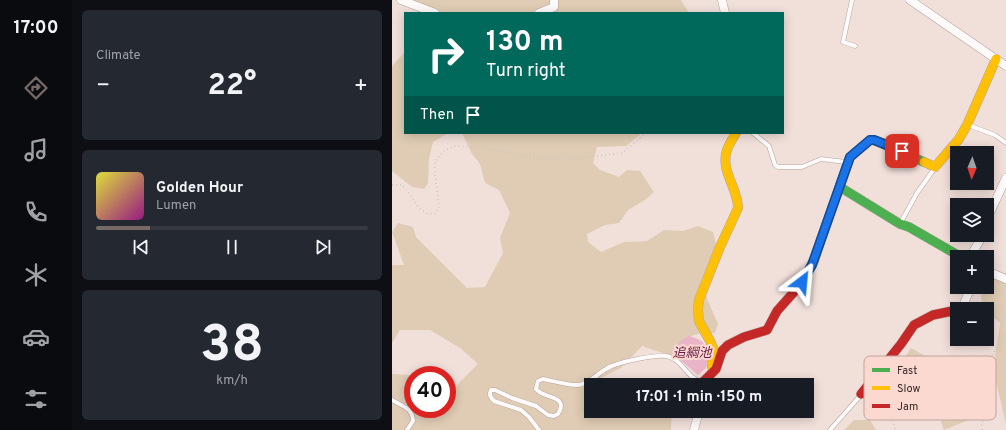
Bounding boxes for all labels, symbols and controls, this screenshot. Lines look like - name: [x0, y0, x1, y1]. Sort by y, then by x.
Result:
- text: 17:00: [14, 17, 58, 40]
- text: 130 m: [486, 25, 564, 61]
- icon: right: [420, 28, 472, 80]
- text: Climate: [96, 48, 141, 64]
- text: Turn right: [486, 60, 566, 83]
- text: 22°: [207, 68, 257, 105]
- text: −: [96, 73, 110, 100]
- text: +: [354, 73, 368, 100]
- icon: directions: [22, 74, 50, 102]
- icon: arrive: [462, 104, 484, 126]
- text: Then: [420, 106, 454, 125]
- pin: [885, 134, 919, 168]
- icon: music: [22, 136, 50, 164]
- icon: arrive: [891, 140, 913, 162]
- north arrow: [950, 146, 994, 190]
- map controls: [950, 146, 994, 346]
- text: Golden Hour: [156, 179, 243, 198]
- icon: phone: [22, 198, 50, 226]
- text: Lumen: [156, 198, 196, 214]
- button: layers: [950, 198, 994, 242]
- icon: previous: [130, 236, 152, 258]
- icon: pause: [221, 236, 243, 258]
- icon: next: [312, 236, 334, 258]
- button: +: [950, 250, 994, 294]
- icon: climate: [22, 261, 50, 289]
- position arrow: [781, 261, 823, 303]
- button: −: [950, 302, 994, 346]
- text: 38: [200, 314, 264, 380]
- icon: car: [22, 323, 50, 351]
- water label: 追綱池: [672, 346, 713, 362]
- legend: [864, 356, 996, 420]
- text: Fast: [897, 364, 917, 378]
- speed limit sign: 40: [404, 366, 456, 418]
- text: km/h: [216, 373, 248, 389]
- text: Slow: [897, 382, 920, 396]
- icon: filters: [22, 385, 50, 413]
- text: 17:01 · 1 min · 150 m: [636, 388, 762, 407]
- text: Jam: [897, 400, 918, 414]

